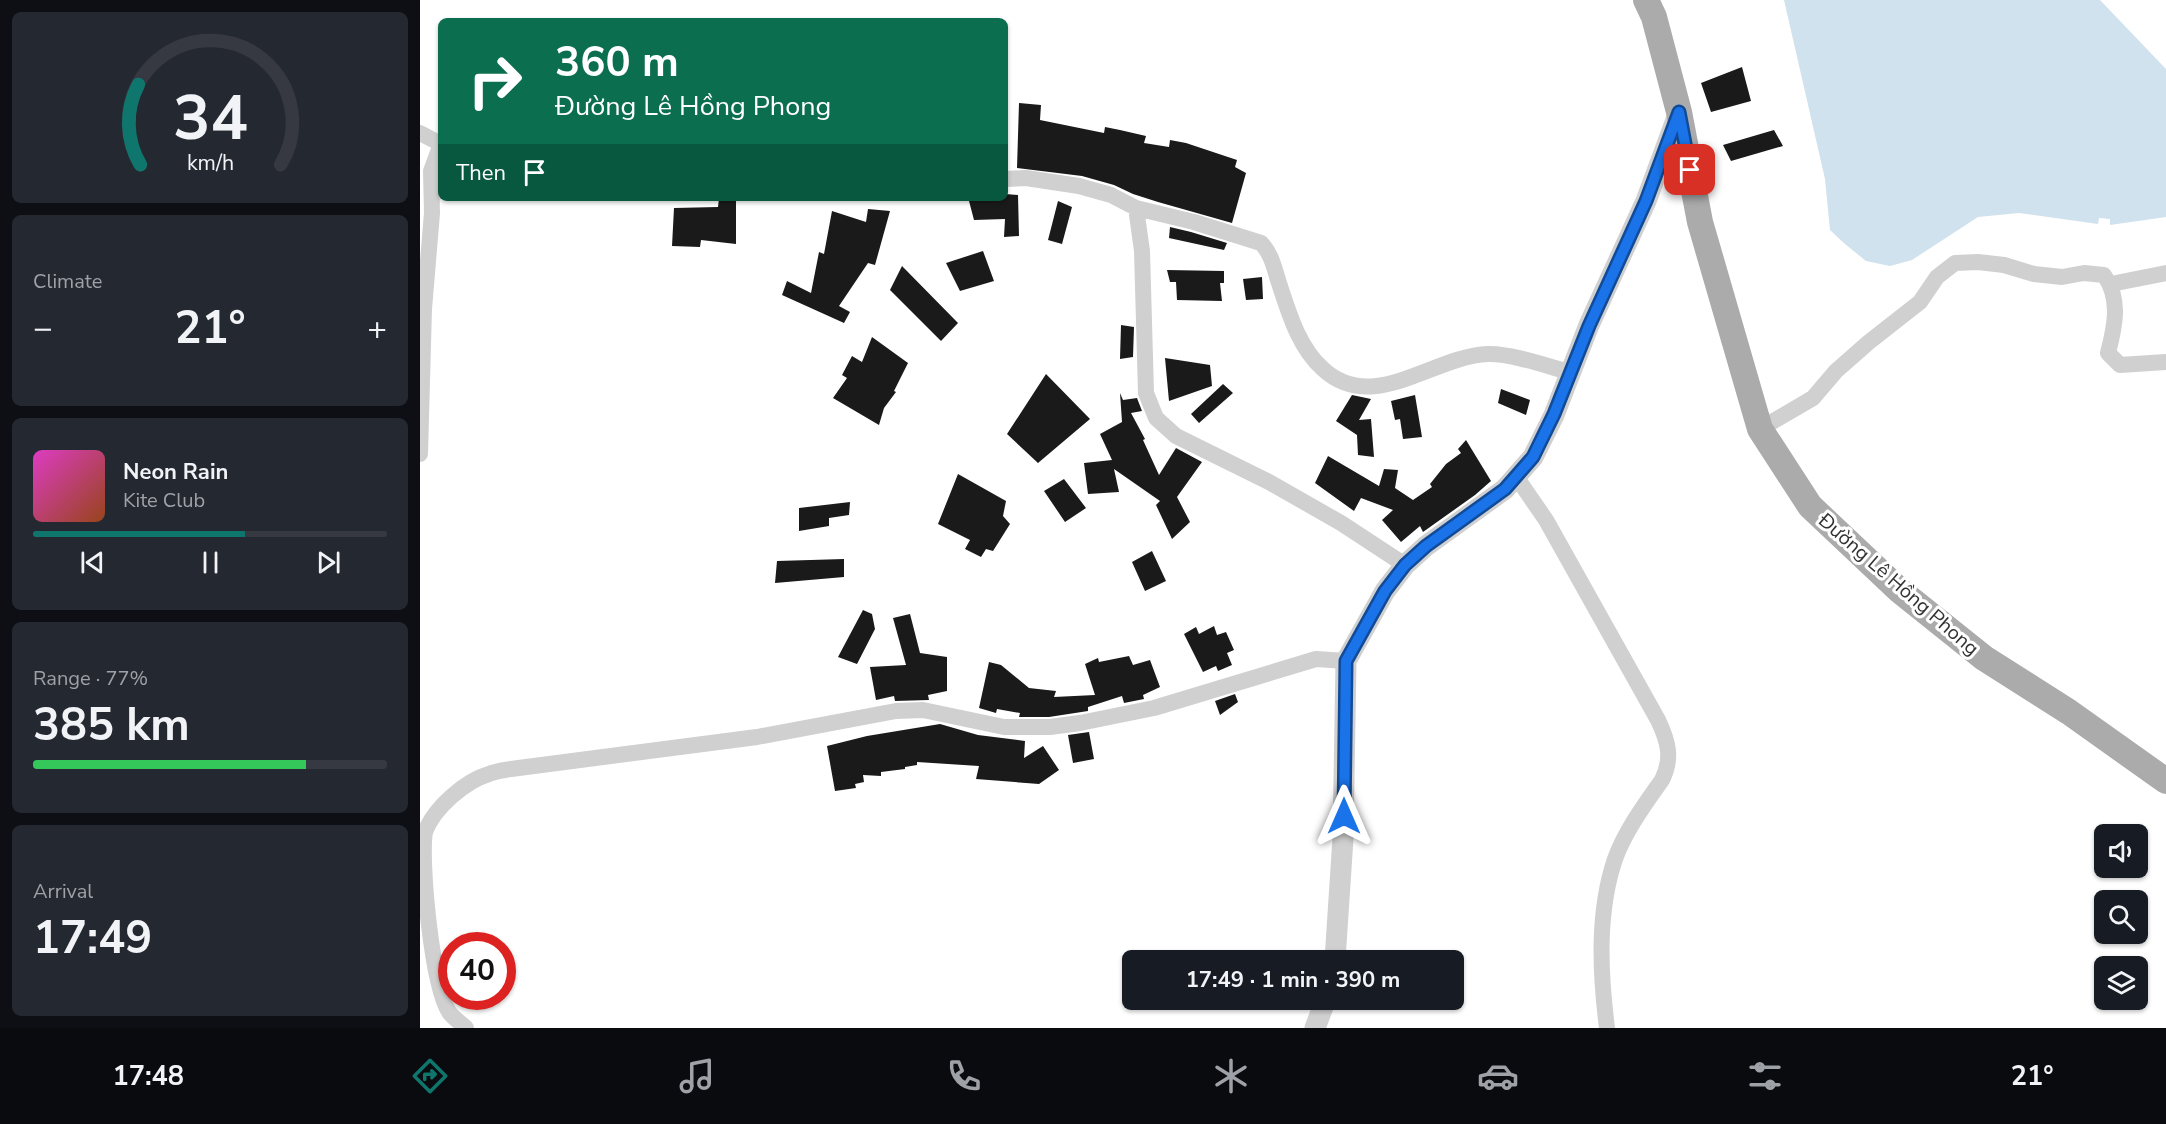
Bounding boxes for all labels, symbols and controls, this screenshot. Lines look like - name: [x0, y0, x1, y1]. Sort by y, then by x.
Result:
- text: 360 m: [555, 34, 679, 91]
- icon: right: [456, 42, 534, 120]
- text: 34: [173, 76, 247, 161]
- text: Đường Lê Hồng Phong: [555, 88, 831, 125]
- pin: [1664, 144, 1715, 195]
- text: km/h: [186, 148, 234, 178]
- icon: arrive: [1673, 153, 1706, 186]
- icon: arrive: [518, 156, 551, 189]
- text: Then: [456, 158, 506, 188]
- text: Climate: [33, 268, 102, 295]
- text: 21°: [174, 298, 246, 359]
- text: −: [33, 306, 53, 351]
- text: +: [367, 306, 387, 351]
- text: Neon Rain: [123, 457, 228, 487]
- text: Kite Club: [123, 487, 205, 514]
- street label: Đường Lê Hồng Phong: [1812, 506, 1985, 662]
- icon: previous: [76, 546, 109, 579]
- icon: pause: [194, 546, 227, 579]
- icon: next: [312, 546, 345, 579]
- text: Range · 77%: [33, 665, 148, 692]
- text: 385 km: [33, 695, 190, 756]
- position arrow: [1312, 784, 1376, 848]
- map controls: [2094, 824, 2148, 1010]
- button: sound: [2094, 824, 2148, 878]
- text: Arrival: [33, 878, 93, 905]
- button: search: [2094, 890, 2148, 944]
- text: 17:49: [33, 908, 152, 969]
- speed limit sign: 40: [438, 932, 516, 1010]
- button: layers: [2094, 956, 2148, 1010]
- text: 17:49 · 1 min · 390 m: [1186, 965, 1400, 995]
- icon: directions: [409, 1055, 451, 1097]
- icon: music: [676, 1055, 718, 1097]
- icon: phone: [943, 1055, 985, 1097]
- icon: climate: [1210, 1055, 1252, 1097]
- icon: car: [1477, 1055, 1519, 1097]
- icon: filters: [1744, 1055, 1786, 1097]
- text: 17:48: [112, 1058, 184, 1095]
- text: 21°: [2011, 1058, 2053, 1095]

